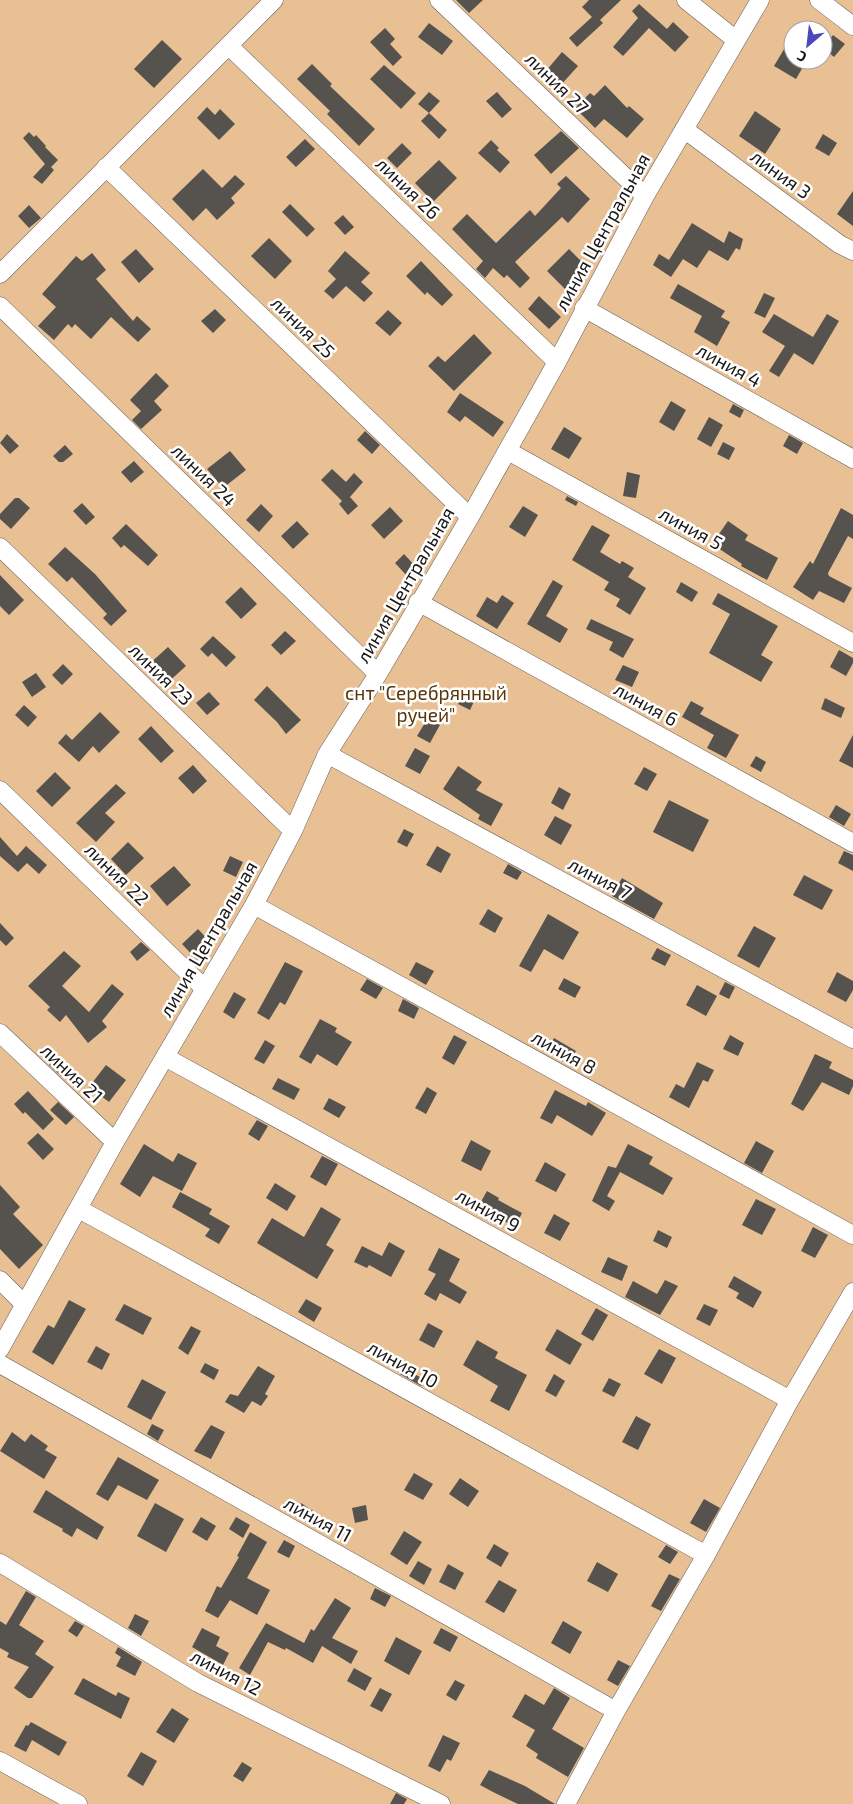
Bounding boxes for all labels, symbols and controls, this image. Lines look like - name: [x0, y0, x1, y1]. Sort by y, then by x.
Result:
- north arrow: [783, 20, 833, 70]
- street label: линия 27: [521, 47, 594, 119]
- text: С: [794, 47, 809, 66]
- street label: линия 3: [747, 144, 816, 203]
- street label: линия Центральная: [549, 149, 654, 314]
- street label: линия 26: [372, 152, 445, 224]
- street label: линия 25: [267, 291, 340, 363]
- street label: линия 4: [693, 337, 766, 392]
- street label: линия 24: [167, 438, 241, 511]
- street label: линия 5: [656, 501, 727, 554]
- street label: линия Центральная: [351, 503, 459, 667]
- street label: линия 23: [125, 638, 198, 710]
- street label: линия 6: [610, 677, 682, 730]
- park label: снт "Серебрянный ручей": [345, 681, 507, 727]
- street label: линия 22: [81, 838, 154, 910]
- street label: линия 7: [565, 851, 636, 904]
- street label: линия Центральная: [154, 857, 262, 1021]
- street label: линия 8: [528, 1025, 600, 1079]
- street label: линия 21: [36, 1038, 108, 1107]
- street label: линия 9: [452, 1183, 524, 1236]
- street label: линия 10: [364, 1335, 443, 1392]
- street label: линия 11: [280, 1491, 356, 1546]
- street label: линия 12: [187, 1643, 266, 1700]

